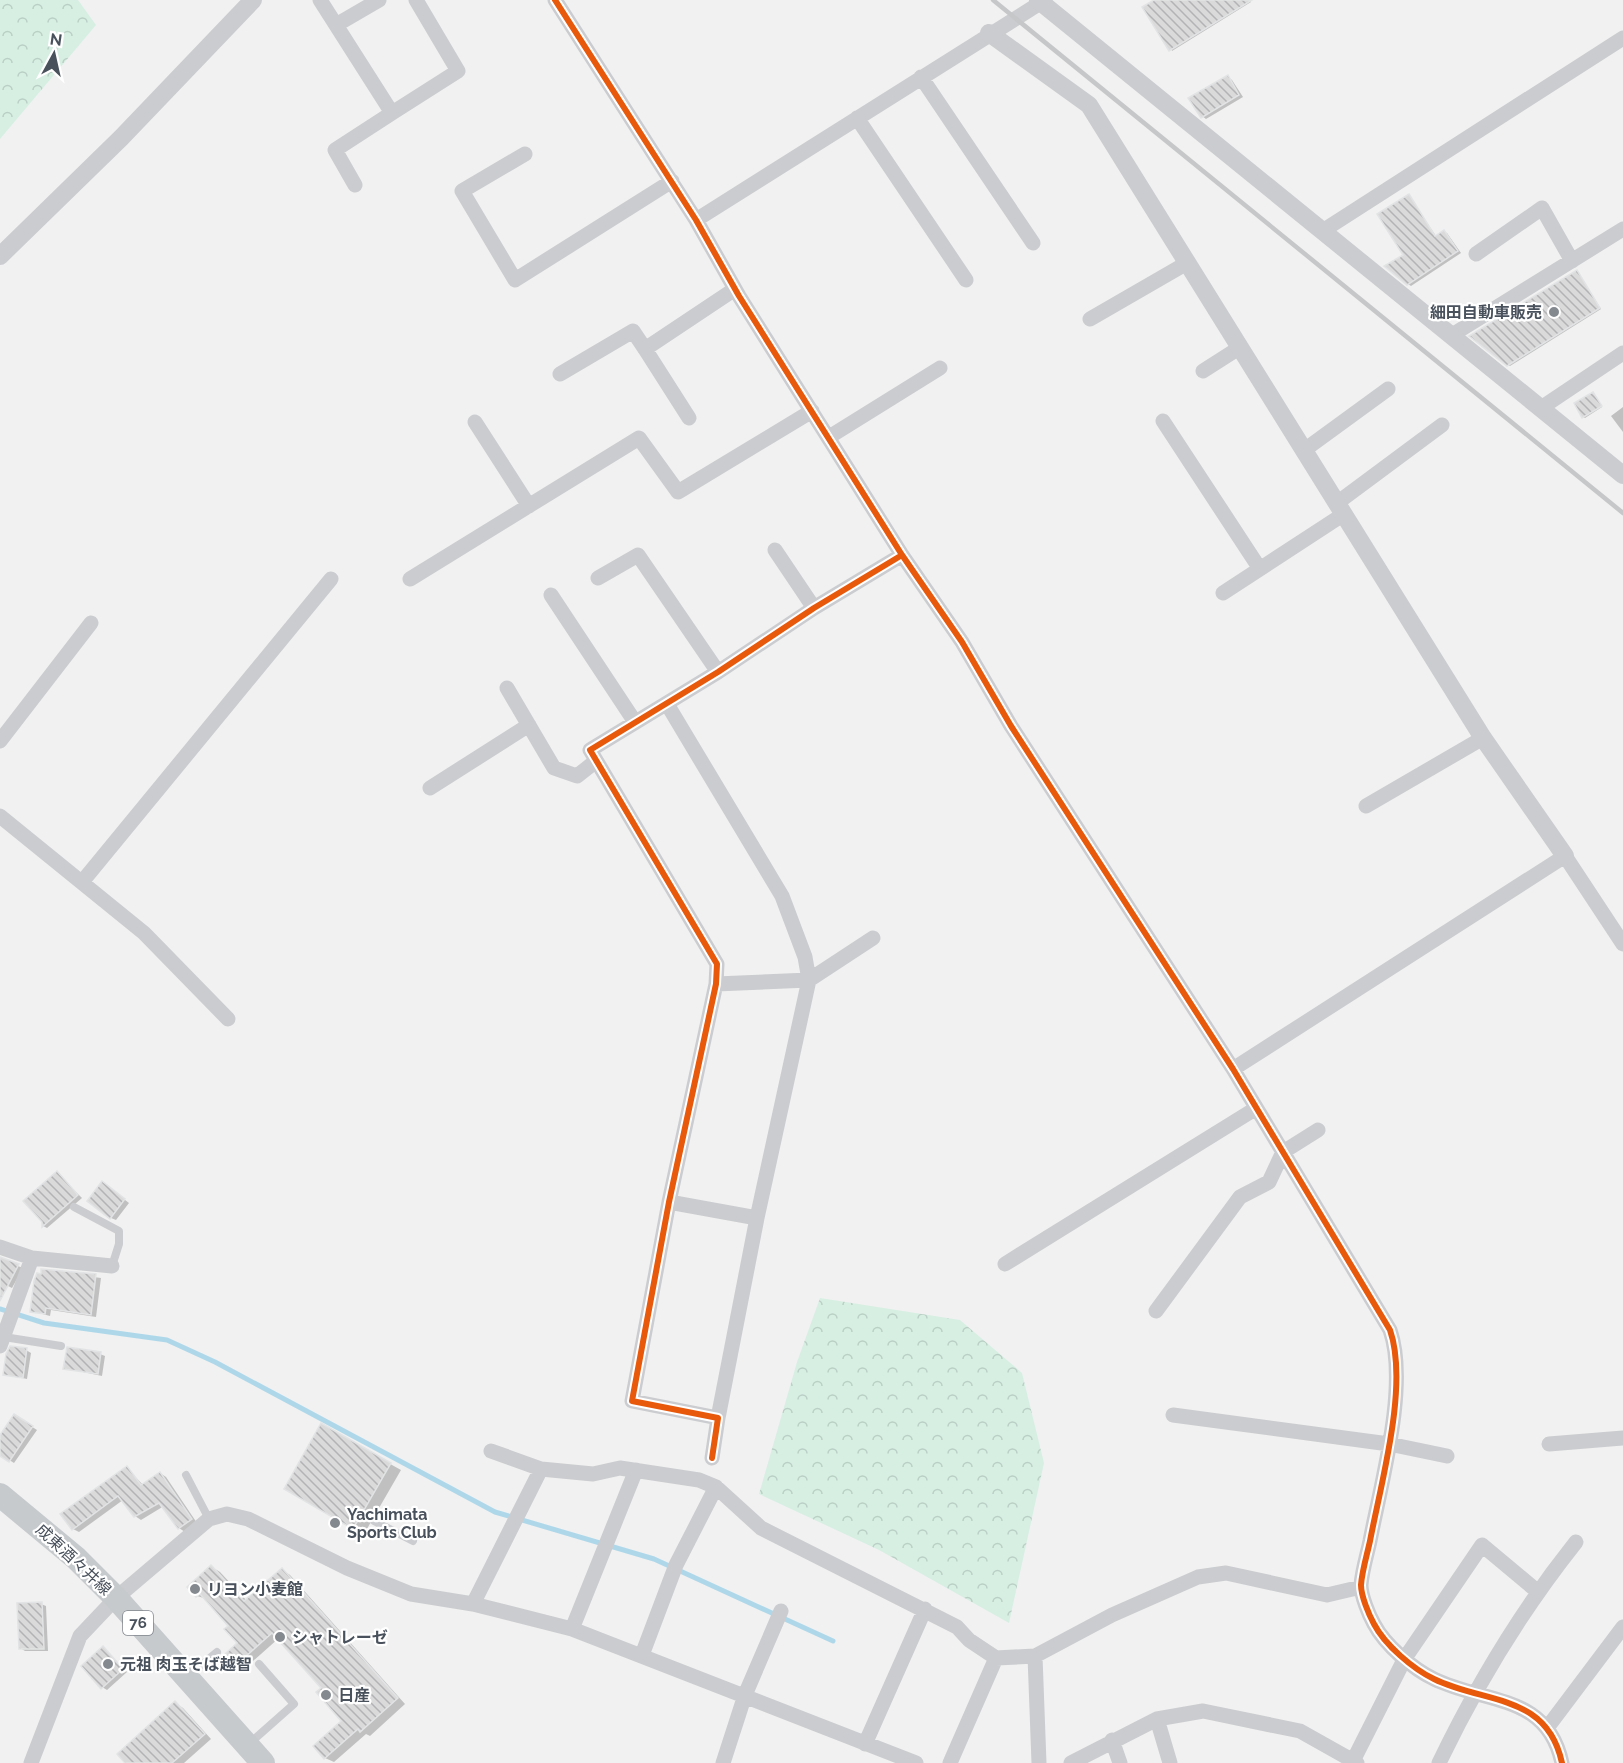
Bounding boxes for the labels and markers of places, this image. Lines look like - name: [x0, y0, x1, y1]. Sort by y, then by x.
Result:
- place label: 細田自動車販売: [1430, 303, 1542, 322]
- marker: 細田自動車販売: [1547, 305, 1561, 319]
- place label: Yachimata Sports Club: [347, 1505, 437, 1542]
- marker: Yachimata Sports Club: [328, 1516, 342, 1530]
- place label: リヨン小麦館: [207, 1580, 303, 1599]
- marker: リヨン小麦館: [188, 1582, 202, 1596]
- place label: シャトレーゼ: [292, 1628, 388, 1647]
- marker: シャトレーゼ: [273, 1630, 287, 1644]
- place label: 元祖 肉玉そば越智: [120, 1655, 252, 1674]
- marker: 元祖 肉玉そば越智: [101, 1657, 115, 1671]
- place label: 日産: [338, 1686, 370, 1705]
- marker: 日産: [319, 1688, 333, 1702]

